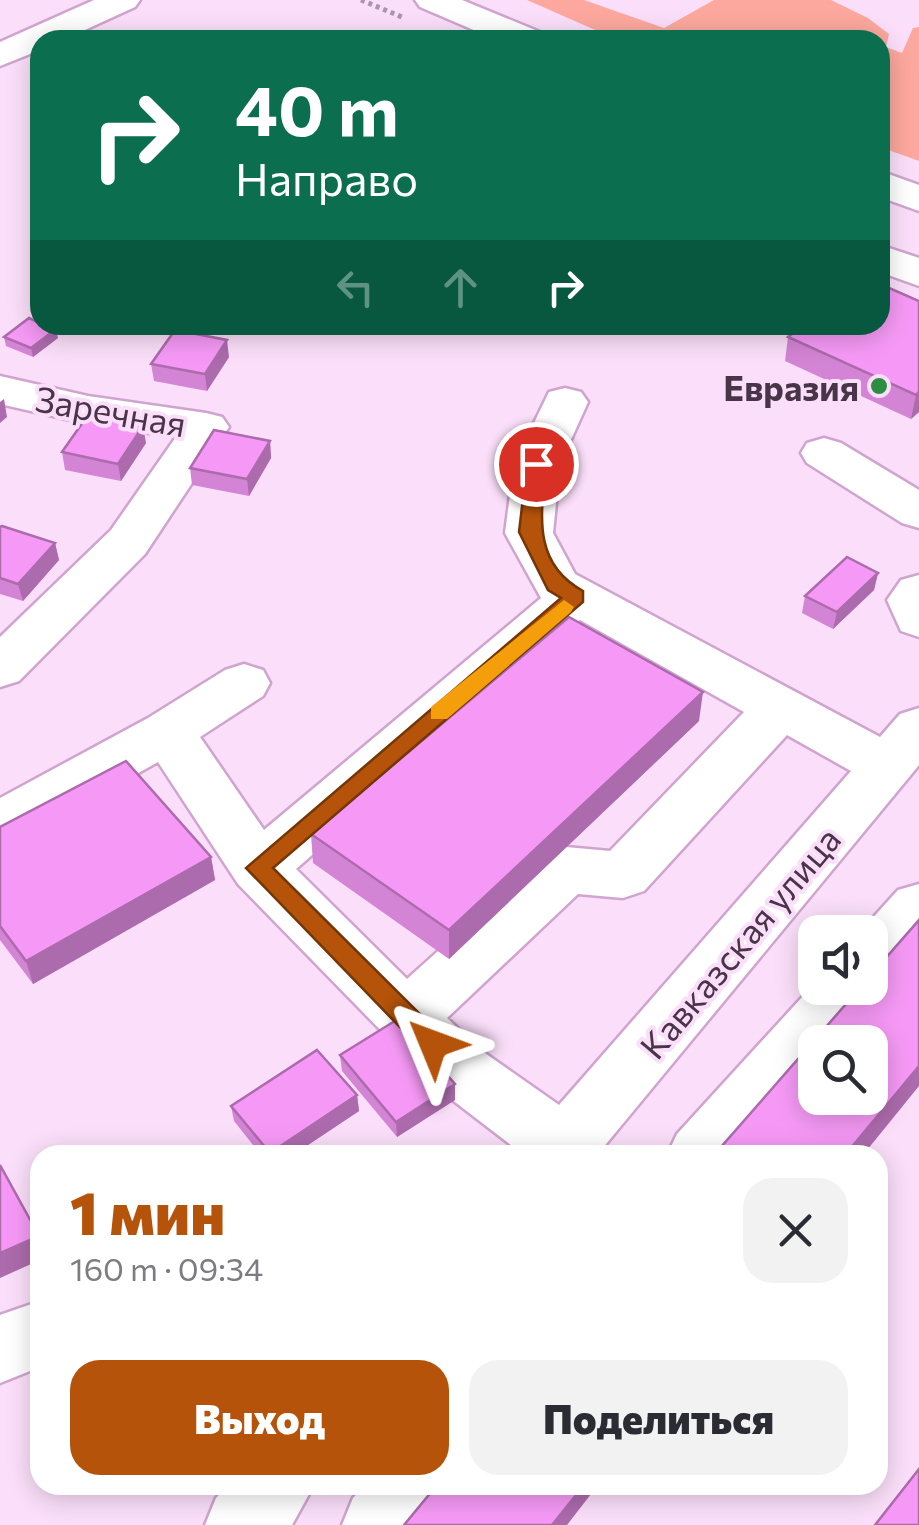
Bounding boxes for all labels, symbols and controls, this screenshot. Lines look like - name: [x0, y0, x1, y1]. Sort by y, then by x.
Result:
- text: 40 m: [235, 65, 399, 150]
- icon: right: [70, 70, 200, 200]
- text: Направо: [235, 150, 418, 205]
- icon: left: [328, 260, 383, 315]
- icon: ahead: [433, 260, 488, 315]
- icon: right: [538, 260, 593, 315]
- place label: Евразия: [723, 365, 859, 408]
- marker: Евразия: [868, 375, 890, 397]
- street label: Заречная: [32, 376, 190, 444]
- pin: [494, 422, 579, 507]
- icon: arrive: [509, 437, 564, 492]
- street label: Кавказская улица: [630, 817, 848, 1067]
- map controls: [798, 915, 888, 1115]
- button: sound: [798, 915, 888, 1005]
- position arrow: [381, 992, 485, 1096]
- button: search: [798, 1025, 888, 1115]
- text: 1 мин: [70, 1174, 225, 1247]
- button: close: [743, 1178, 848, 1283]
- text: 160 m · 09:34: [70, 1248, 263, 1288]
- button: Выход: [70, 1360, 449, 1475]
- button: Поделиться: [469, 1360, 848, 1475]

